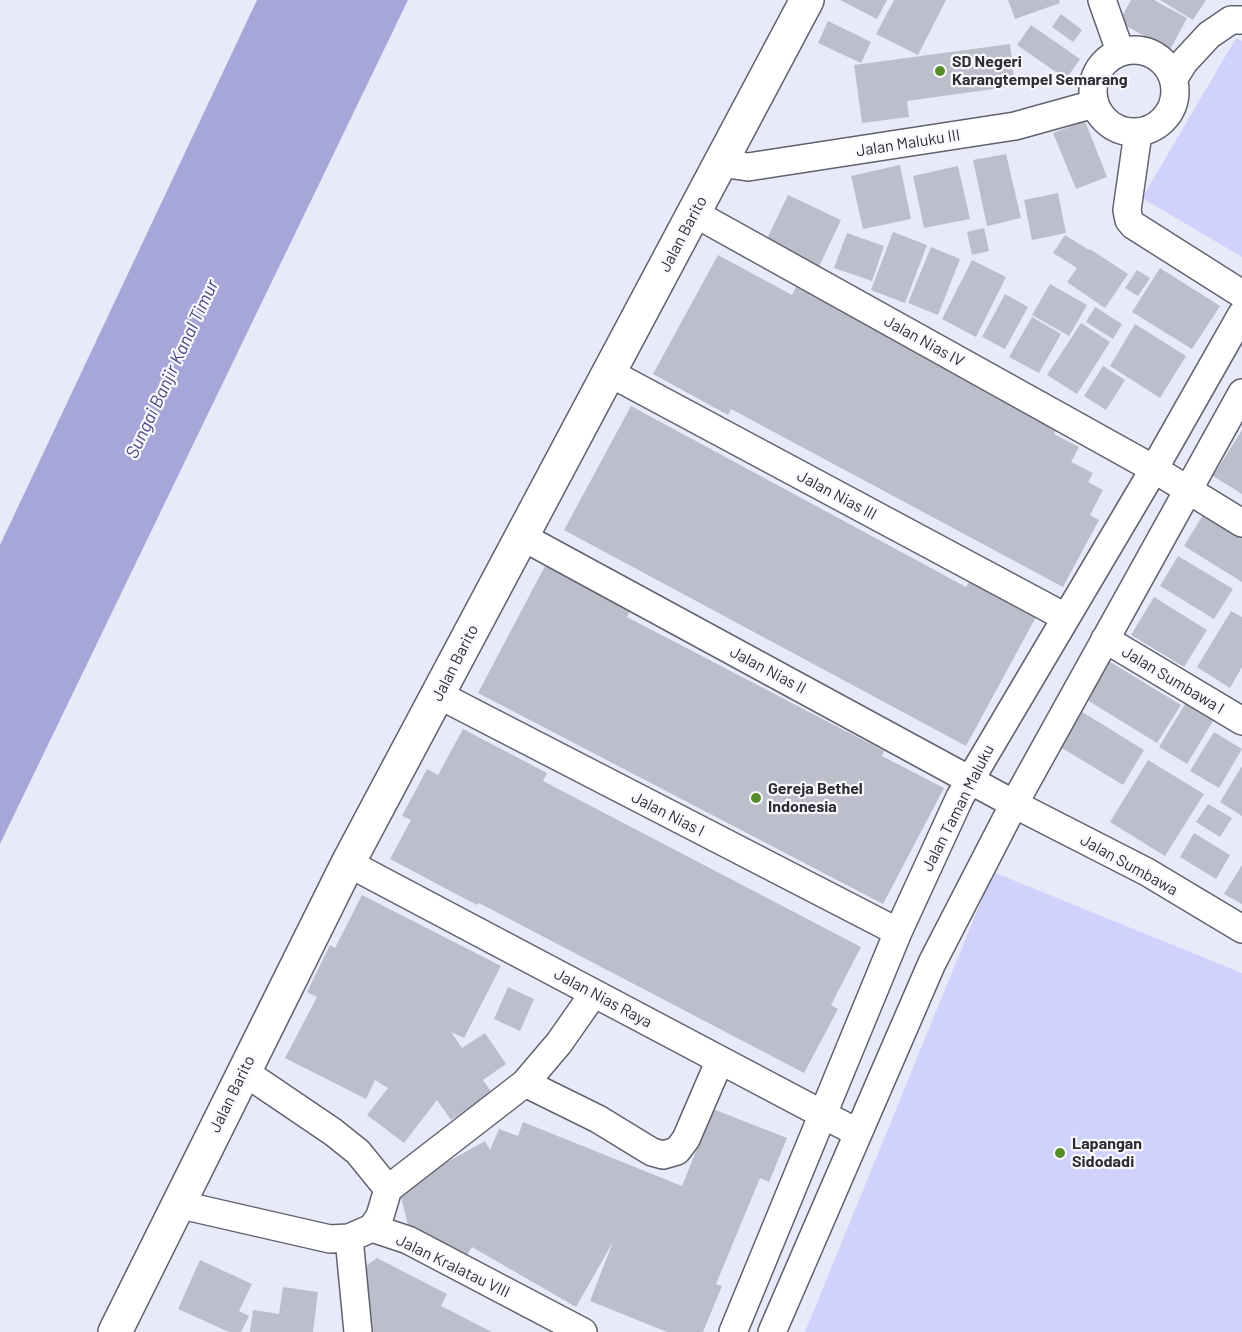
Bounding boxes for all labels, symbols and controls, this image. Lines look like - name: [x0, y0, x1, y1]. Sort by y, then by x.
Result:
- place label: SD Negeri Karangtempel Semarang: [952, 52, 1128, 90]
- marker: SD Negeri Karangtempel Semarang: [933, 64, 947, 78]
- street label: Jalan Maluku III: [855, 125, 961, 161]
- street label: Jalan Barito: [655, 193, 711, 275]
- water label: Sungai Banjir Kanal Timur: [121, 276, 223, 462]
- street label: Jalan Nias IV: [881, 311, 967, 371]
- street label: Jalan Nias III: [794, 466, 880, 524]
- street label: Jalan Barito: [428, 621, 482, 705]
- street label: Jalan Nias II: [727, 642, 809, 698]
- street label: Jalan Sumbawa I: [1118, 642, 1228, 718]
- street label: Jalan Taman Maluku: [918, 741, 998, 875]
- place label: Gereja Bethel Indonesia: [768, 779, 863, 817]
- street label: Jalan Nias I: [628, 787, 708, 841]
- marker: Gereja Bethel Indonesia: [749, 791, 763, 805]
- street label: Jalan Sumbawa: [1077, 830, 1181, 900]
- street label: Jalan Nias Raya: [551, 964, 655, 1032]
- street label: Jalan Barito: [205, 1052, 259, 1136]
- place label: Lapangan Sidodadi: [1072, 1134, 1142, 1172]
- marker: Lapangan Sidodadi: [1053, 1146, 1067, 1160]
- street label: Jalan Kralatau VIII: [393, 1230, 513, 1302]

